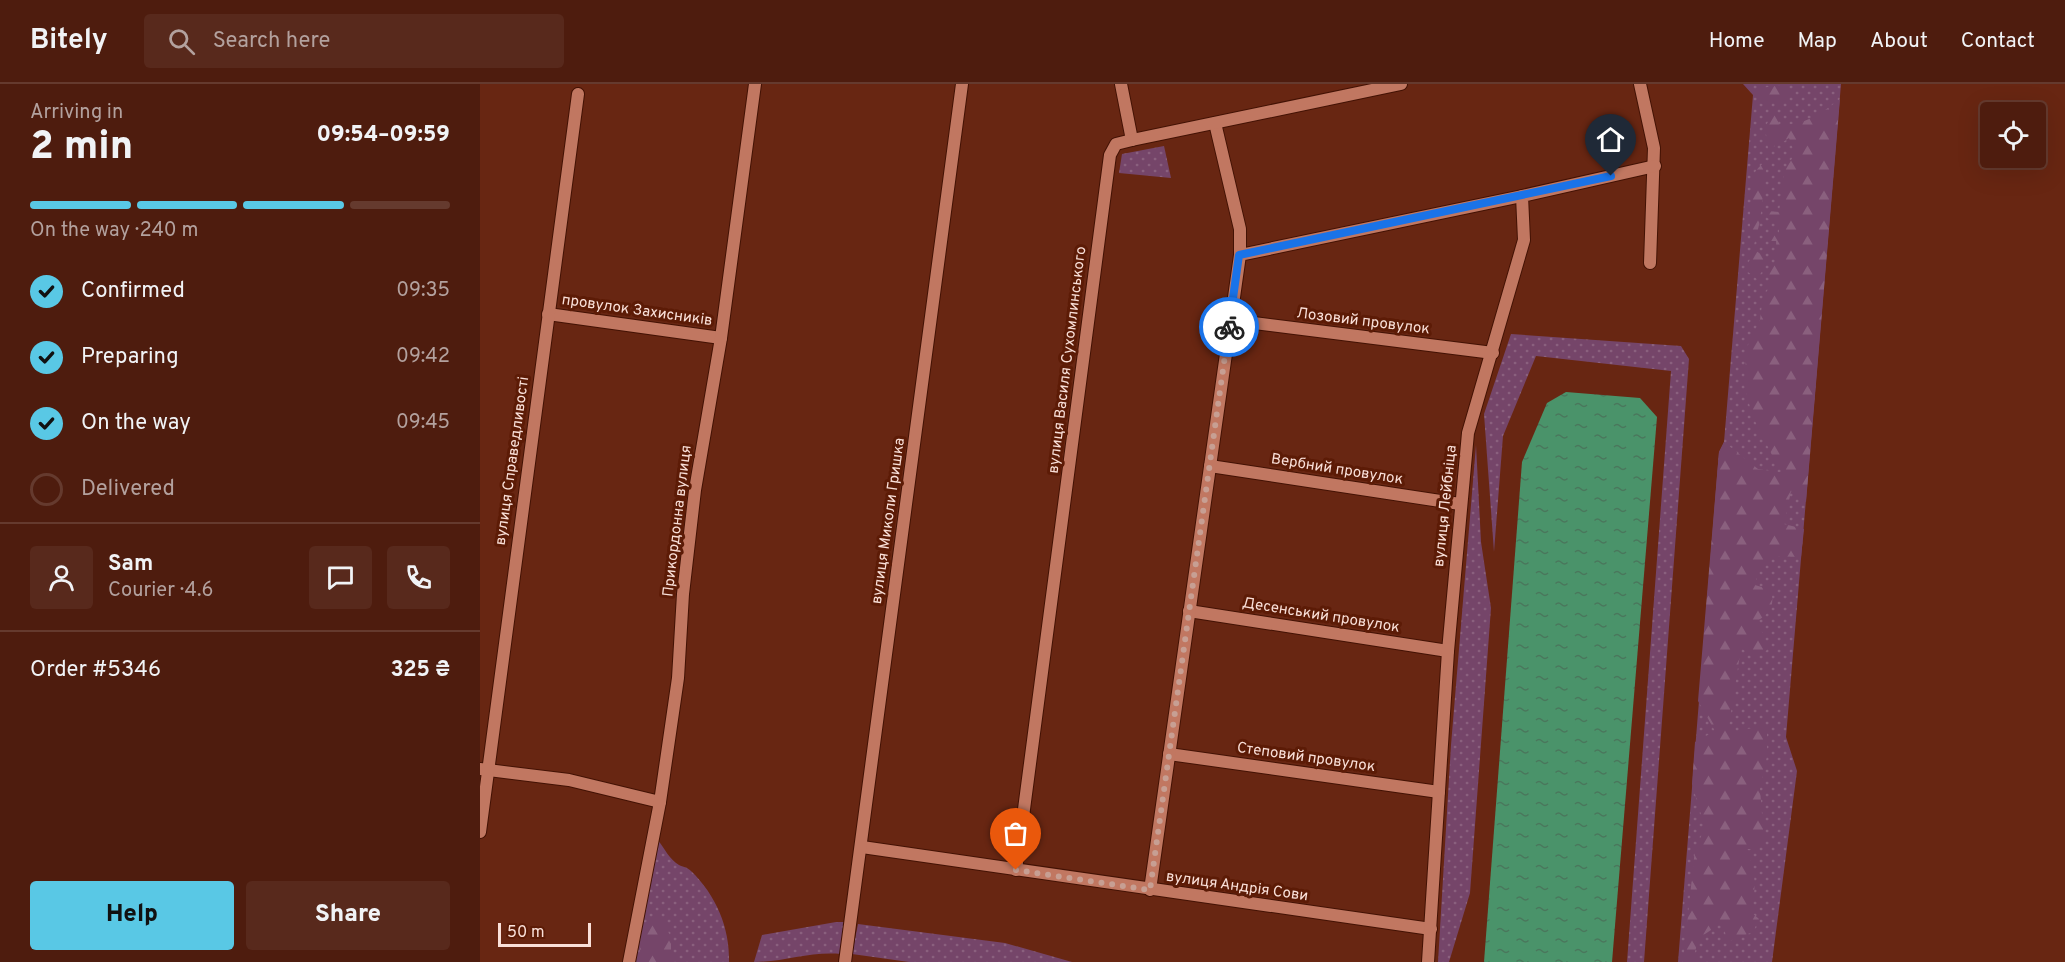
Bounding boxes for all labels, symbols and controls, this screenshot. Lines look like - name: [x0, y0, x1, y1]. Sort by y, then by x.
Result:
- search box: [144, 14, 564, 68]
- text: Bitely: [30, 23, 108, 59]
- icon: search: [165, 25, 198, 58]
- text: Search here: [213, 28, 330, 55]
- text: Home: [1709, 28, 1765, 55]
- text: Map: [1798, 28, 1837, 55]
- text: About: [1870, 28, 1928, 55]
- text: Contact: [1961, 28, 2035, 55]
- text: Arriving in: [30, 100, 123, 126]
- map controls: [1980, 102, 2046, 168]
- button: locate: [1980, 102, 2046, 168]
- pin: [1585, 114, 1636, 176]
- text: 09:54–09:59: [316, 122, 450, 149]
- icon: home: [1594, 123, 1627, 156]
- text: 2 min: [30, 124, 133, 173]
- text: On the way · 240 m: [30, 218, 198, 244]
- street label: вулиця Василя Сухомлинського: [1045, 245, 1091, 475]
- icon: check: [30, 275, 63, 308]
- text: Confirmed: [81, 278, 185, 305]
- text: 09:35: [396, 278, 450, 304]
- street label: провулок Захисників: [560, 291, 714, 331]
- courier: [1199, 297, 1259, 357]
- street label: Лозовий провулок: [1295, 304, 1431, 340]
- icon: bike: [1213, 311, 1246, 344]
- icon: check: [30, 341, 63, 374]
- text: Preparing: [81, 344, 179, 371]
- text: 09:42: [396, 344, 450, 370]
- street label: вулиця Справедливості: [492, 375, 534, 547]
- icon: check: [30, 407, 63, 440]
- text: On the way: [81, 410, 191, 437]
- text: 09:45: [396, 410, 450, 436]
- street label: вулиця Миколи Гришка: [868, 437, 910, 605]
- street label: Прикордонна вулиця: [659, 444, 697, 598]
- street label: вулиця Лейбніца: [1430, 444, 1462, 568]
- street label: Вербний провулок: [1270, 450, 1404, 490]
- text: Delivered: [81, 476, 175, 503]
- button: person: [30, 546, 93, 609]
- button: chat: [309, 546, 372, 609]
- button: phone: [387, 546, 450, 609]
- text: Sam: [108, 551, 153, 578]
- text: Courier · 4.6: [108, 578, 213, 604]
- street label: Десенський провулок: [1241, 594, 1401, 638]
- text: Order #5346: [30, 657, 161, 684]
- text: 325 ₴: [390, 657, 450, 684]
- street label: Степовий провулок: [1236, 739, 1376, 777]
- pin: [990, 808, 1041, 870]
- icon: bag: [999, 817, 1032, 850]
- street label: вулиця Андрія Сови: [1165, 868, 1309, 906]
- button: Help: [30, 881, 234, 950]
- button: Share: [246, 881, 450, 950]
- scale bar: [498, 920, 591, 948]
- text: 50 m: [507, 923, 545, 943]

